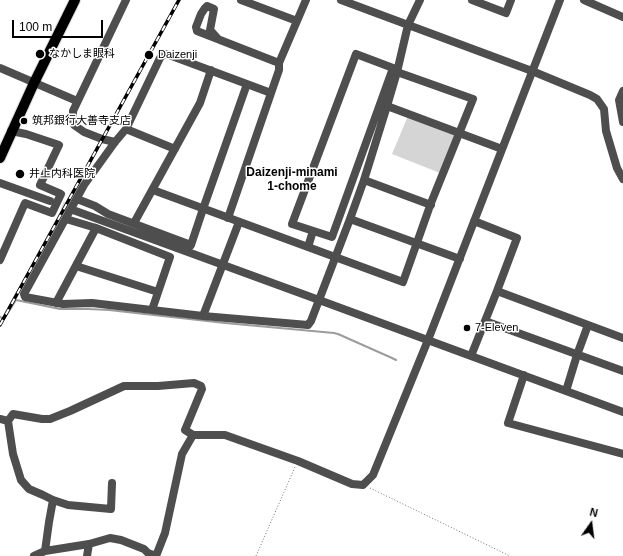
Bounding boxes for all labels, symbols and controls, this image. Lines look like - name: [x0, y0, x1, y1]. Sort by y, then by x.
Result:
- scale bar: [14, 12, 105, 38]
- text: 100 m: [19, 20, 52, 34]
- place label: なかしま眼科: [49, 47, 115, 61]
- marker: なかしま眼科: [34, 48, 46, 60]
- place label: Daizenji: [158, 48, 197, 62]
- marker: Daizenji: [143, 49, 155, 61]
- place label: 筑邦銀行大善寺支店: [32, 114, 131, 128]
- marker: 筑邦銀行大善寺支店: [19, 116, 29, 126]
- district label: Daizenji-minami 1-chome: [246, 166, 338, 194]
- place label: 井上内科医院: [29, 167, 95, 181]
- marker: 井上内科医院: [14, 168, 26, 180]
- place label: 7-Eleven: [475, 321, 518, 335]
- marker: 7-Eleven: [462, 323, 472, 333]
- north arrow: [571, 504, 611, 544]
- text: N: [589, 506, 599, 519]

